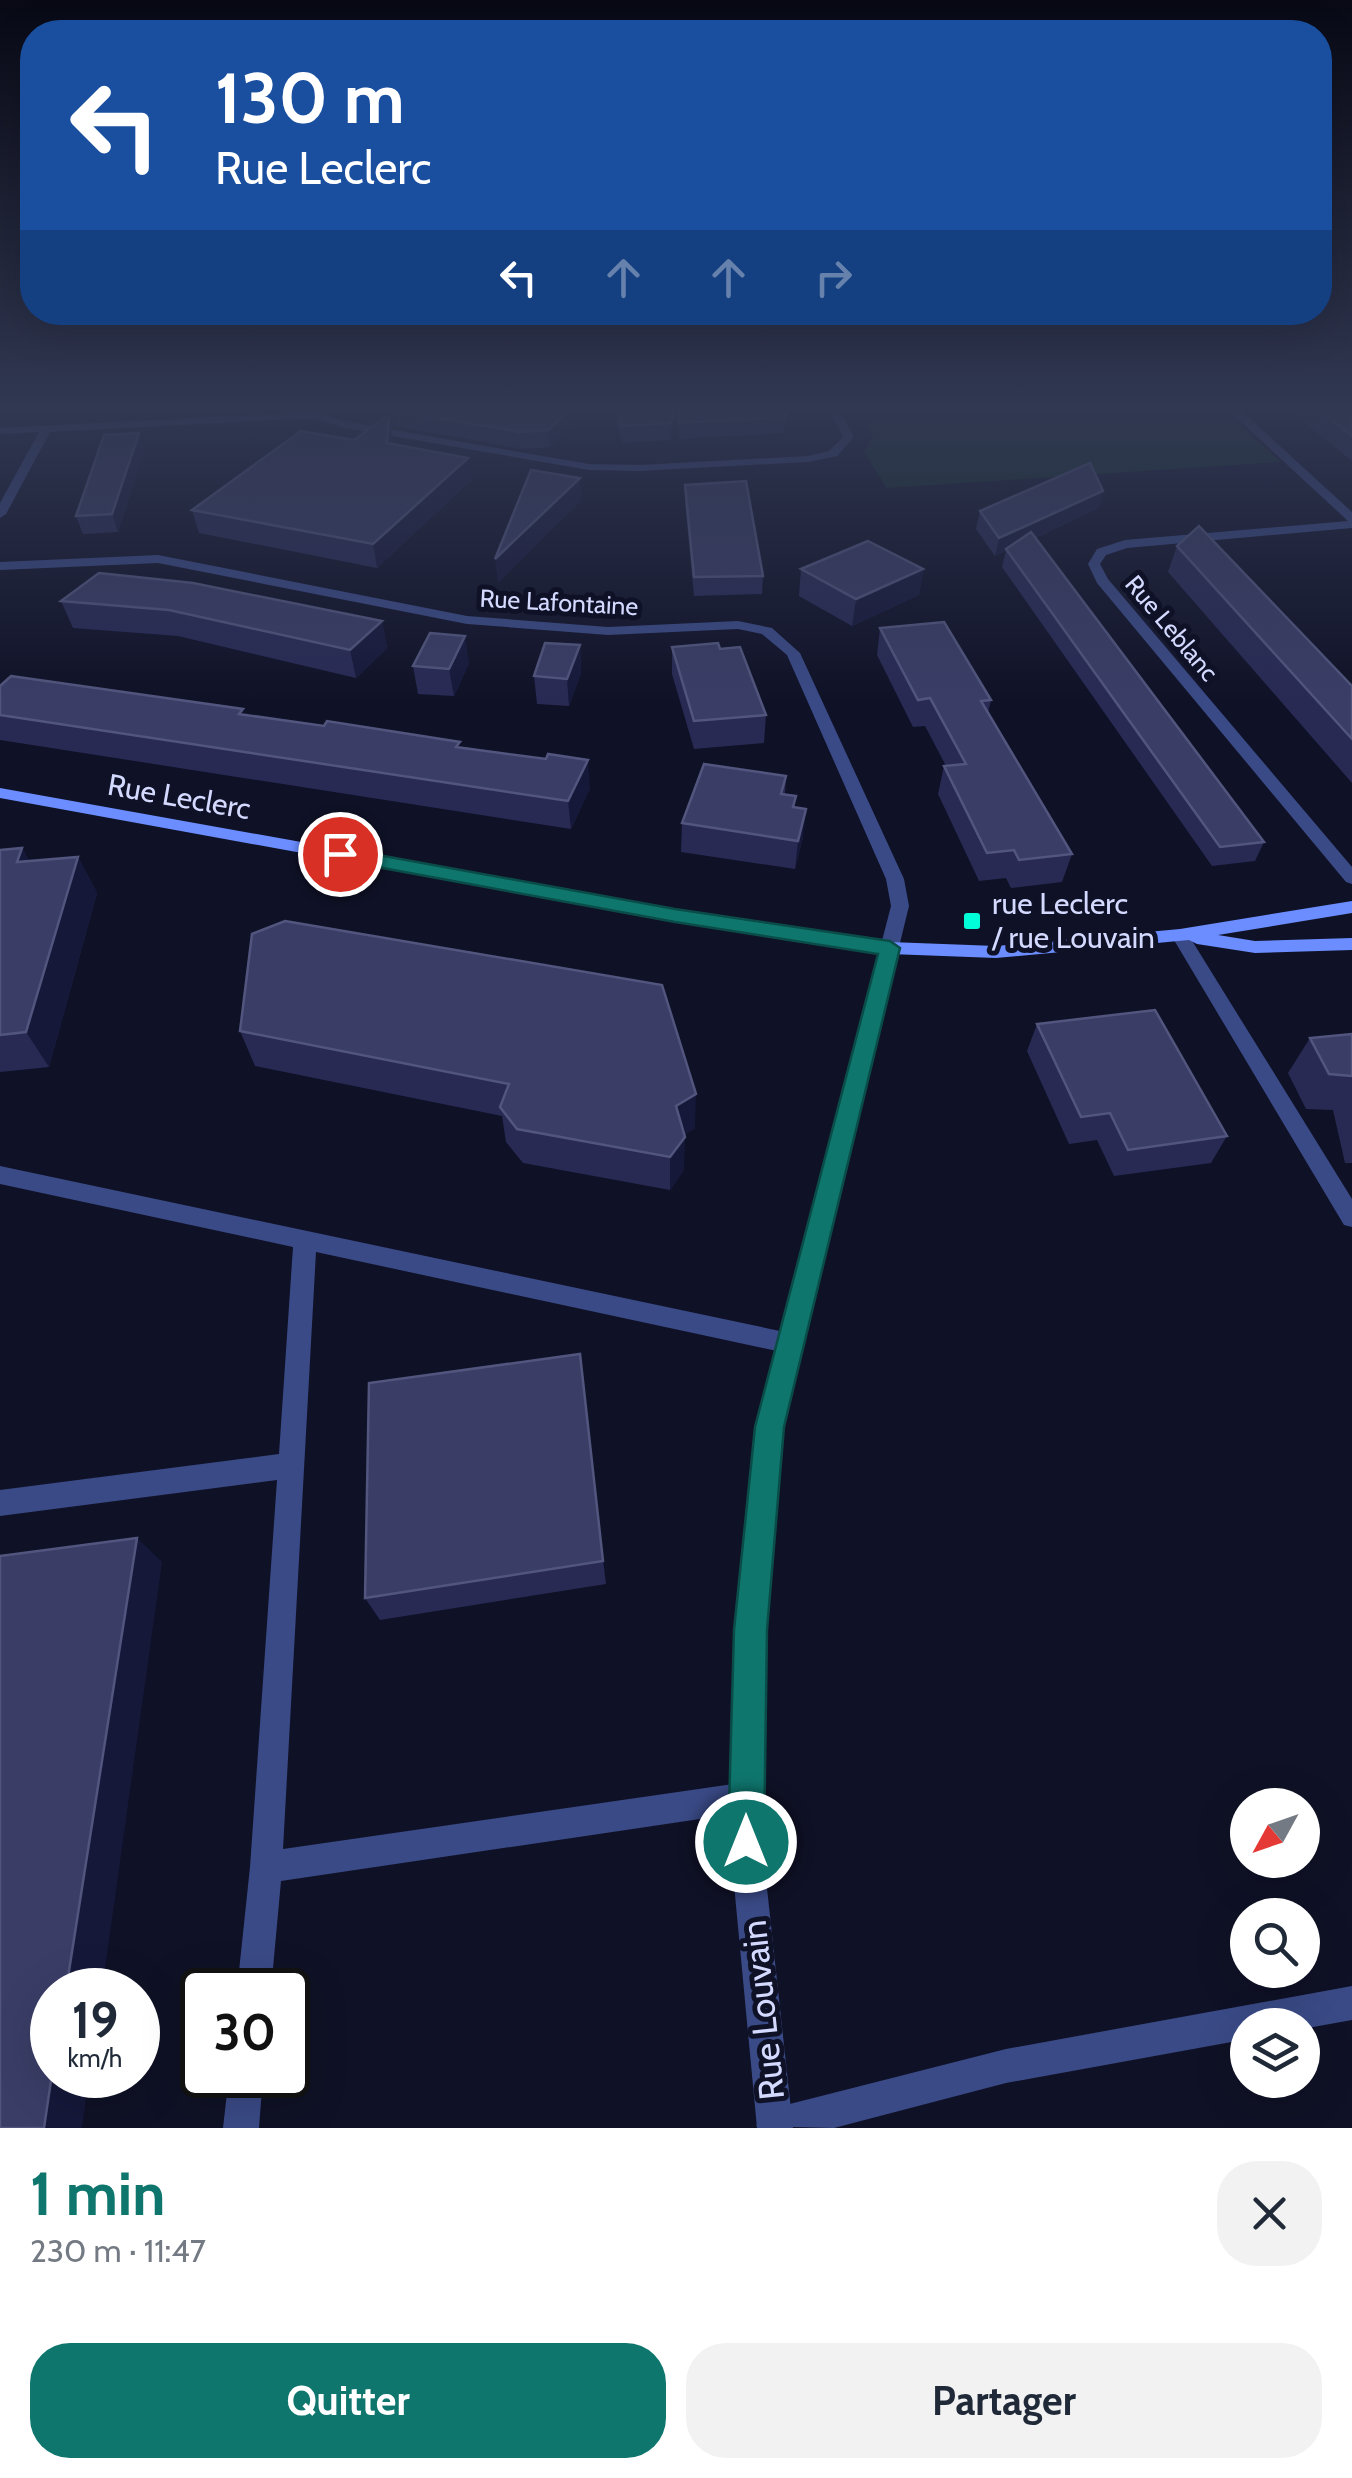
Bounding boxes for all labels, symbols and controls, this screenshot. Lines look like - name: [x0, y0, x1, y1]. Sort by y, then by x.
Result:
- text: 130 m: [215, 55, 405, 141]
- icon: left: [50, 60, 180, 190]
- text: Rue Leclerc: [215, 141, 431, 195]
- icon: left: [491, 250, 546, 305]
- icon: ahead: [596, 250, 651, 305]
- icon: ahead: [701, 250, 756, 305]
- icon: right: [806, 250, 861, 305]
- street label: Rue Leblanc: [1119, 569, 1225, 687]
- street label: Rue Lafontaine: [479, 583, 639, 621]
- street label: Rue Leclerc: [105, 766, 253, 827]
- pin: [298, 812, 383, 897]
- icon: arrive: [313, 827, 368, 882]
- place label: rue Leclerc / rue Louvain: [991, 885, 1155, 956]
- marker: rue Leclerc / rue Louvain: [961, 910, 983, 932]
- north arrow: [1230, 1788, 1320, 1878]
- map controls: [1230, 1788, 1320, 2098]
- position arrow: [694, 1790, 798, 1894]
- button: search: [1230, 1898, 1320, 1988]
- street label: Rue Louvain: [732, 1918, 793, 2102]
- speed limit sign: 30: [180, 1968, 310, 2098]
- text: 19: [72, 1990, 118, 2051]
- button: layers: [1230, 2008, 1320, 2098]
- text: km/h: [68, 2043, 122, 2073]
- text: 1 min: [30, 2157, 165, 2230]
- button: close: [1217, 2161, 1322, 2266]
- text: 230 m · 11:47: [30, 2231, 206, 2270]
- button: Quitter: [30, 2343, 666, 2458]
- button: Partager: [686, 2343, 1322, 2458]

